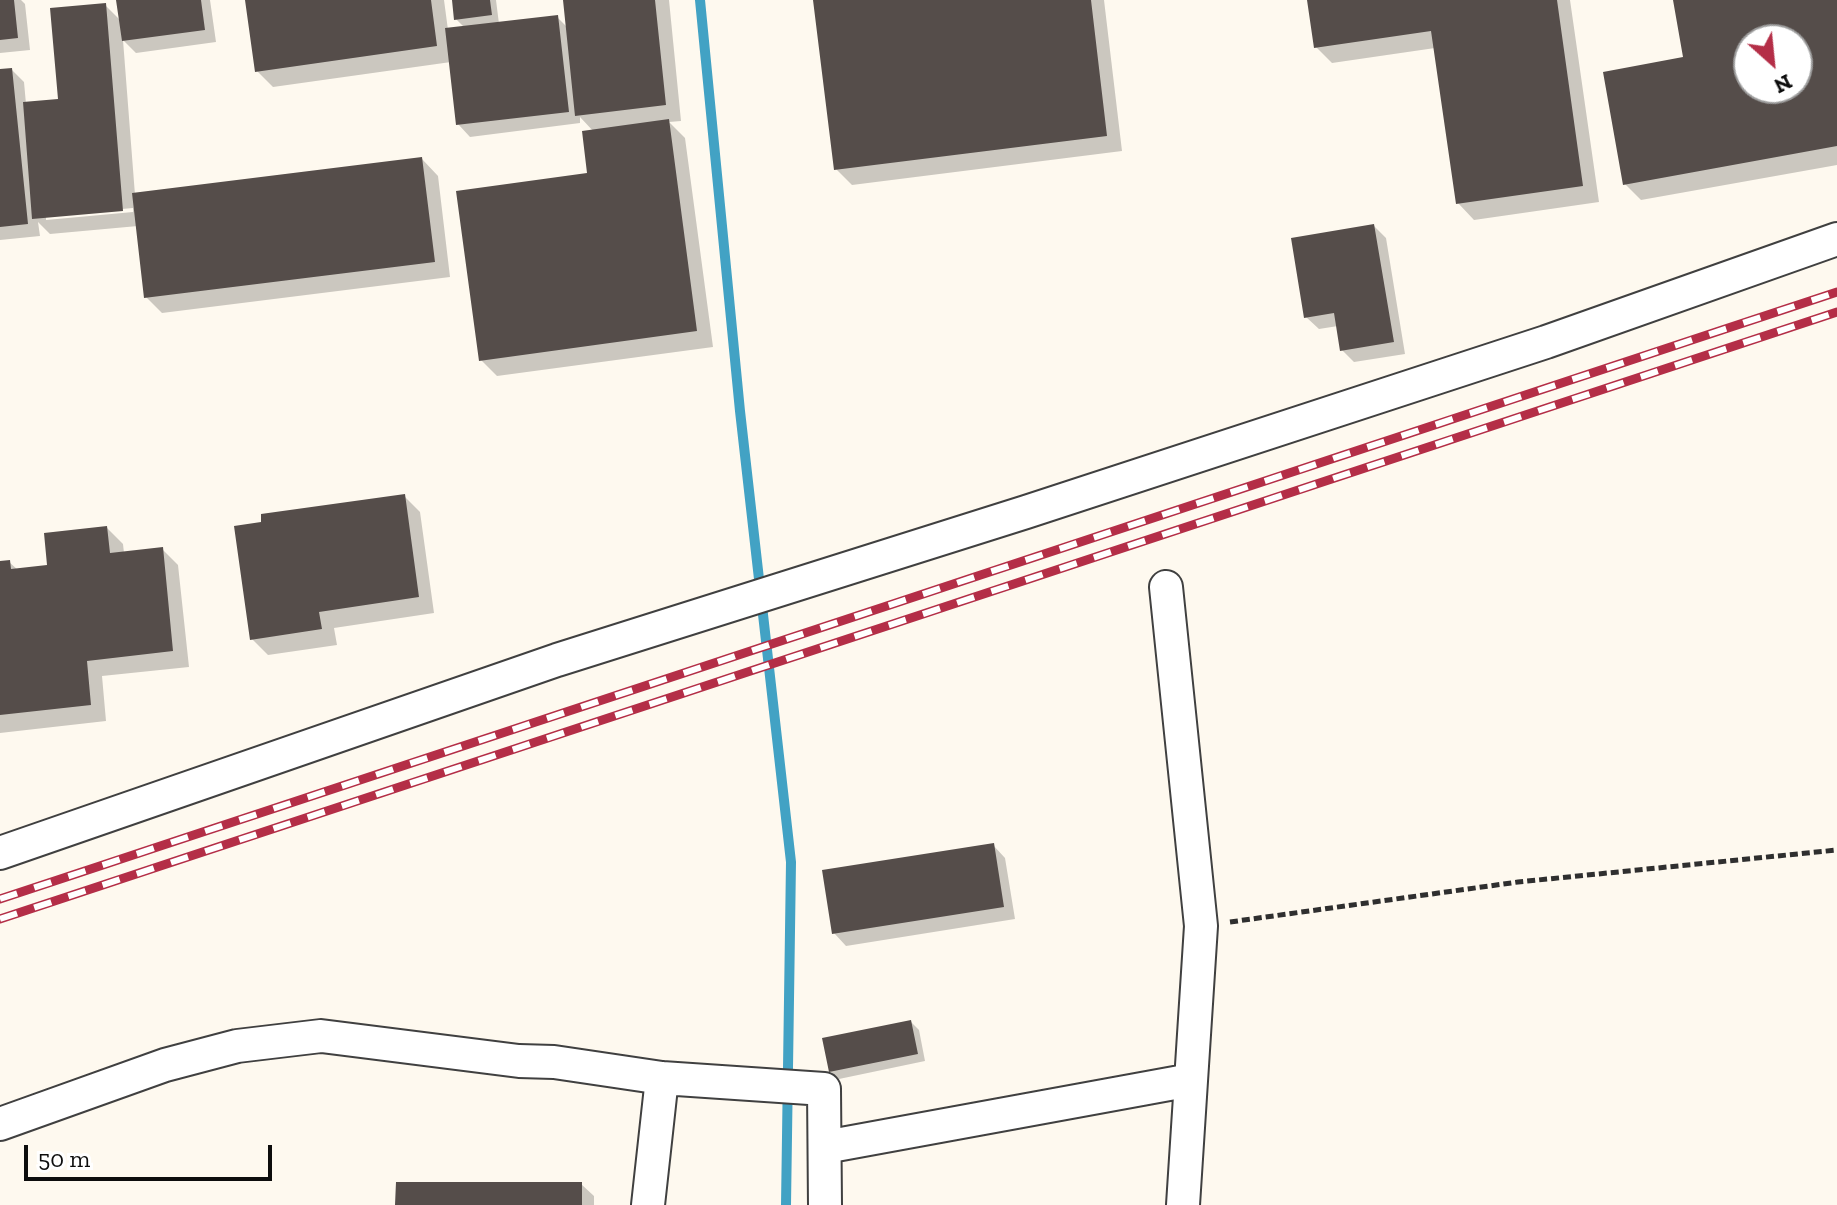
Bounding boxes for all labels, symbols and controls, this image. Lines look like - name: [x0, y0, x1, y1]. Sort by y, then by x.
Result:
- north arrow: [1733, 24, 1813, 104]
- text: N: [1770, 68, 1797, 100]
- scale bar: [28, 1129, 276, 1179]
- text: 50 m: [38, 1144, 90, 1173]

